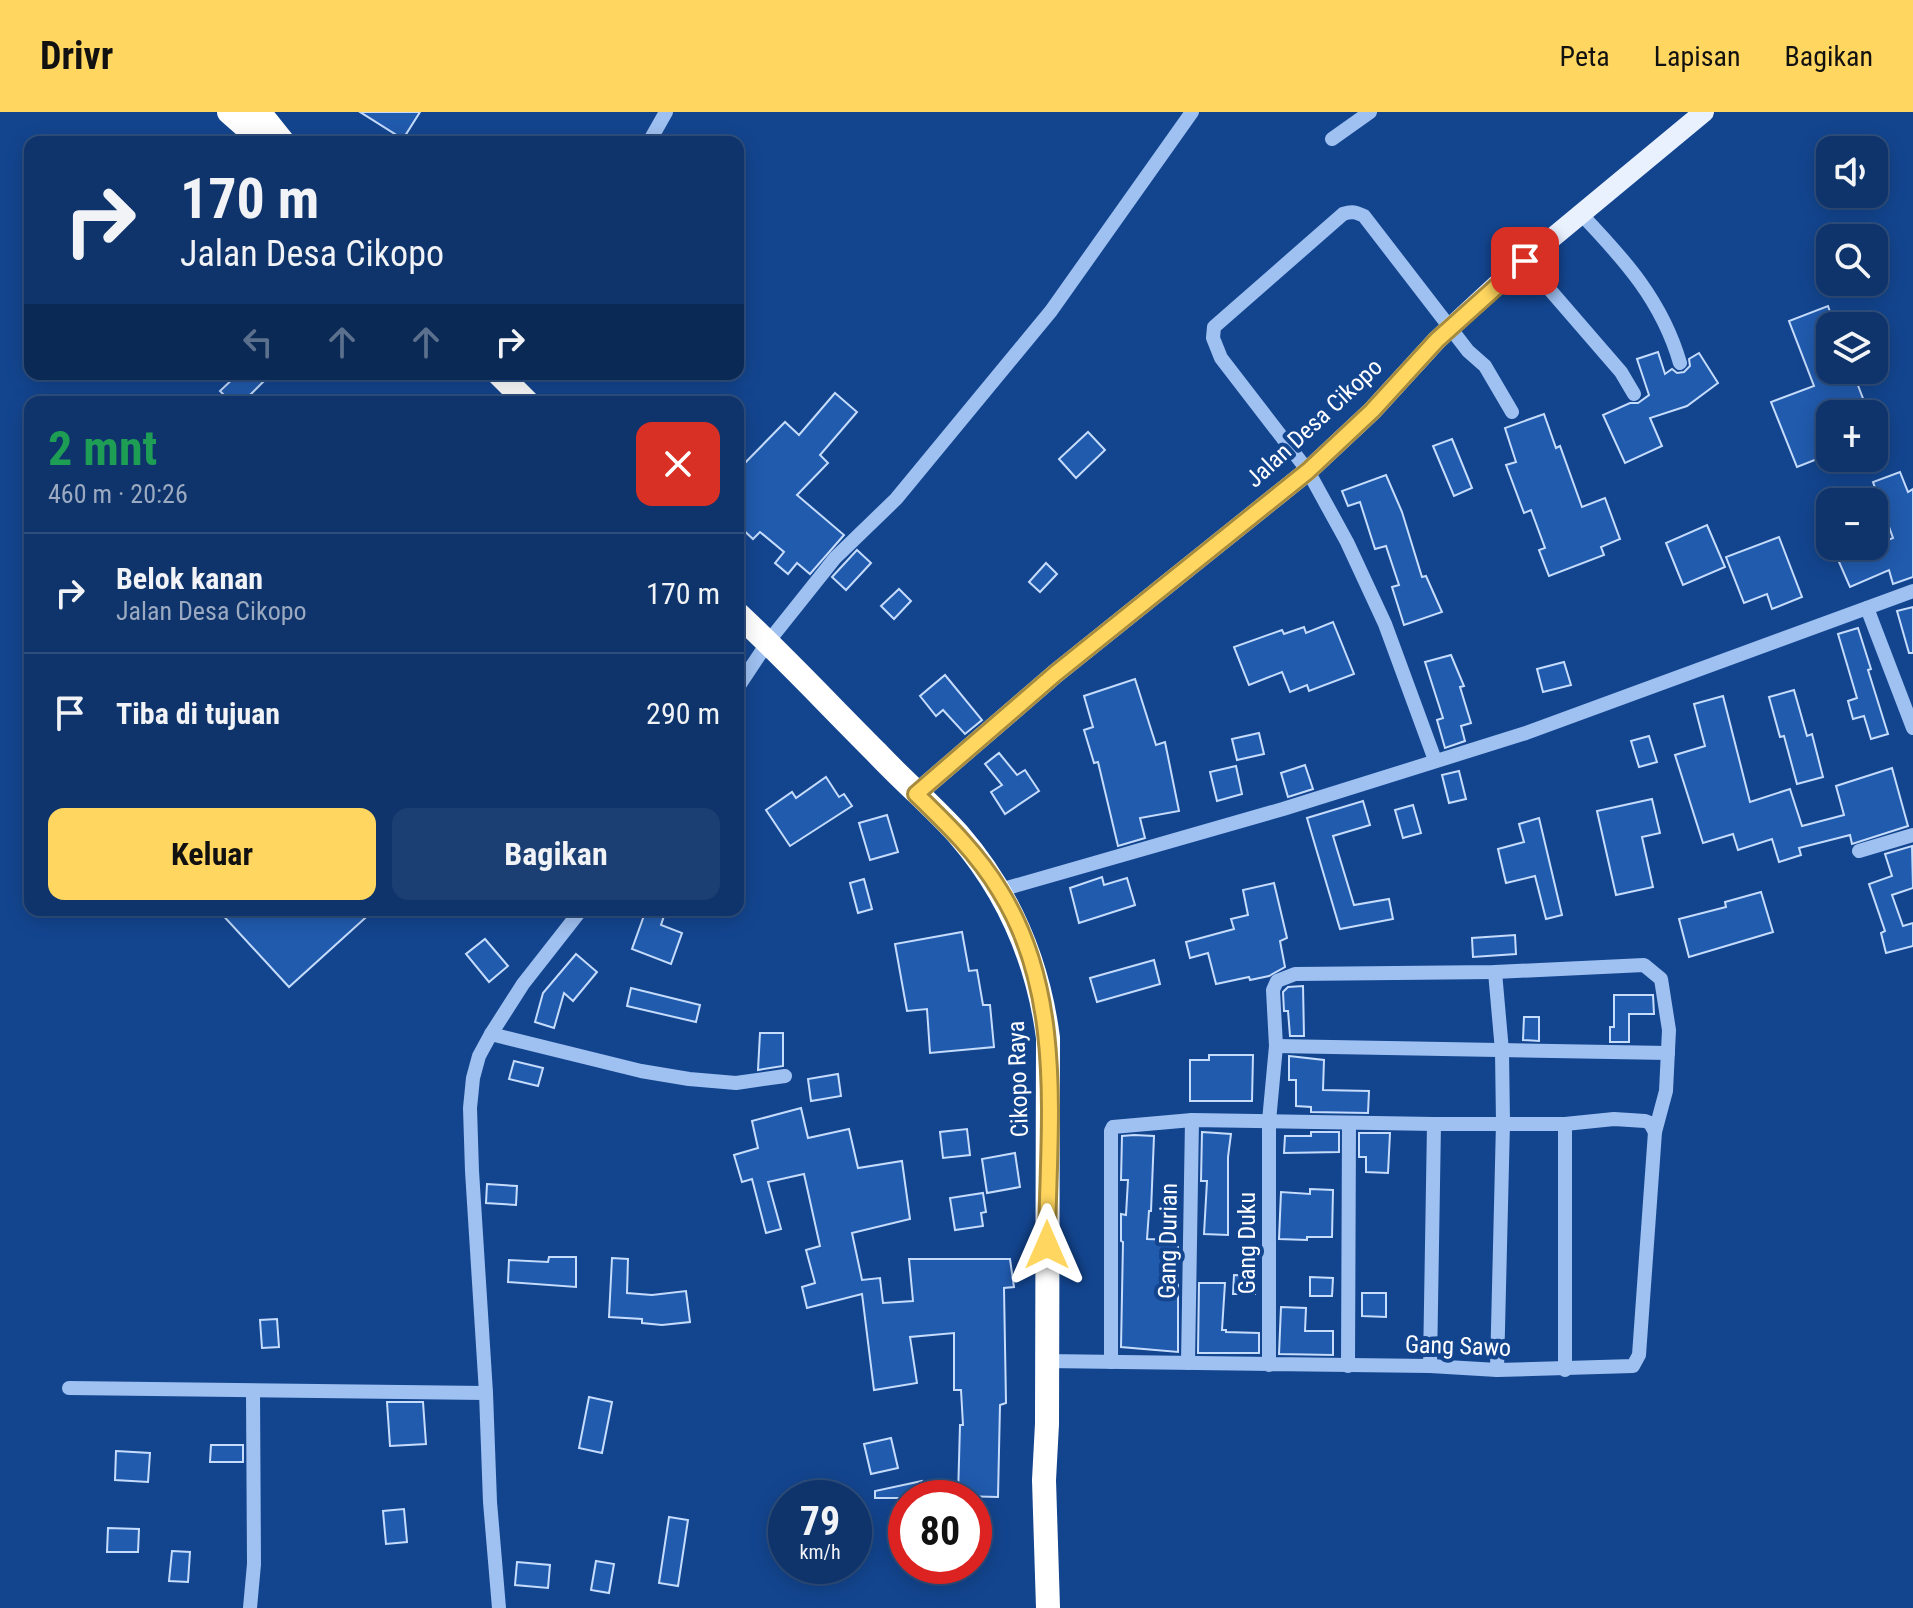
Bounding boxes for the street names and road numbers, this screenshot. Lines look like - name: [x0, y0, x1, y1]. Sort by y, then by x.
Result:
- street label: Jalan Desa Cikopo: [1240, 353, 1388, 493]
- street label: Cikopo Raya: [1002, 1020, 1034, 1138]
- street label: Gang Durian: [1153, 1183, 1183, 1299]
- street label: Gang Duku: [1233, 1192, 1261, 1294]
- street label: Gang Sawo: [1404, 1330, 1512, 1362]

